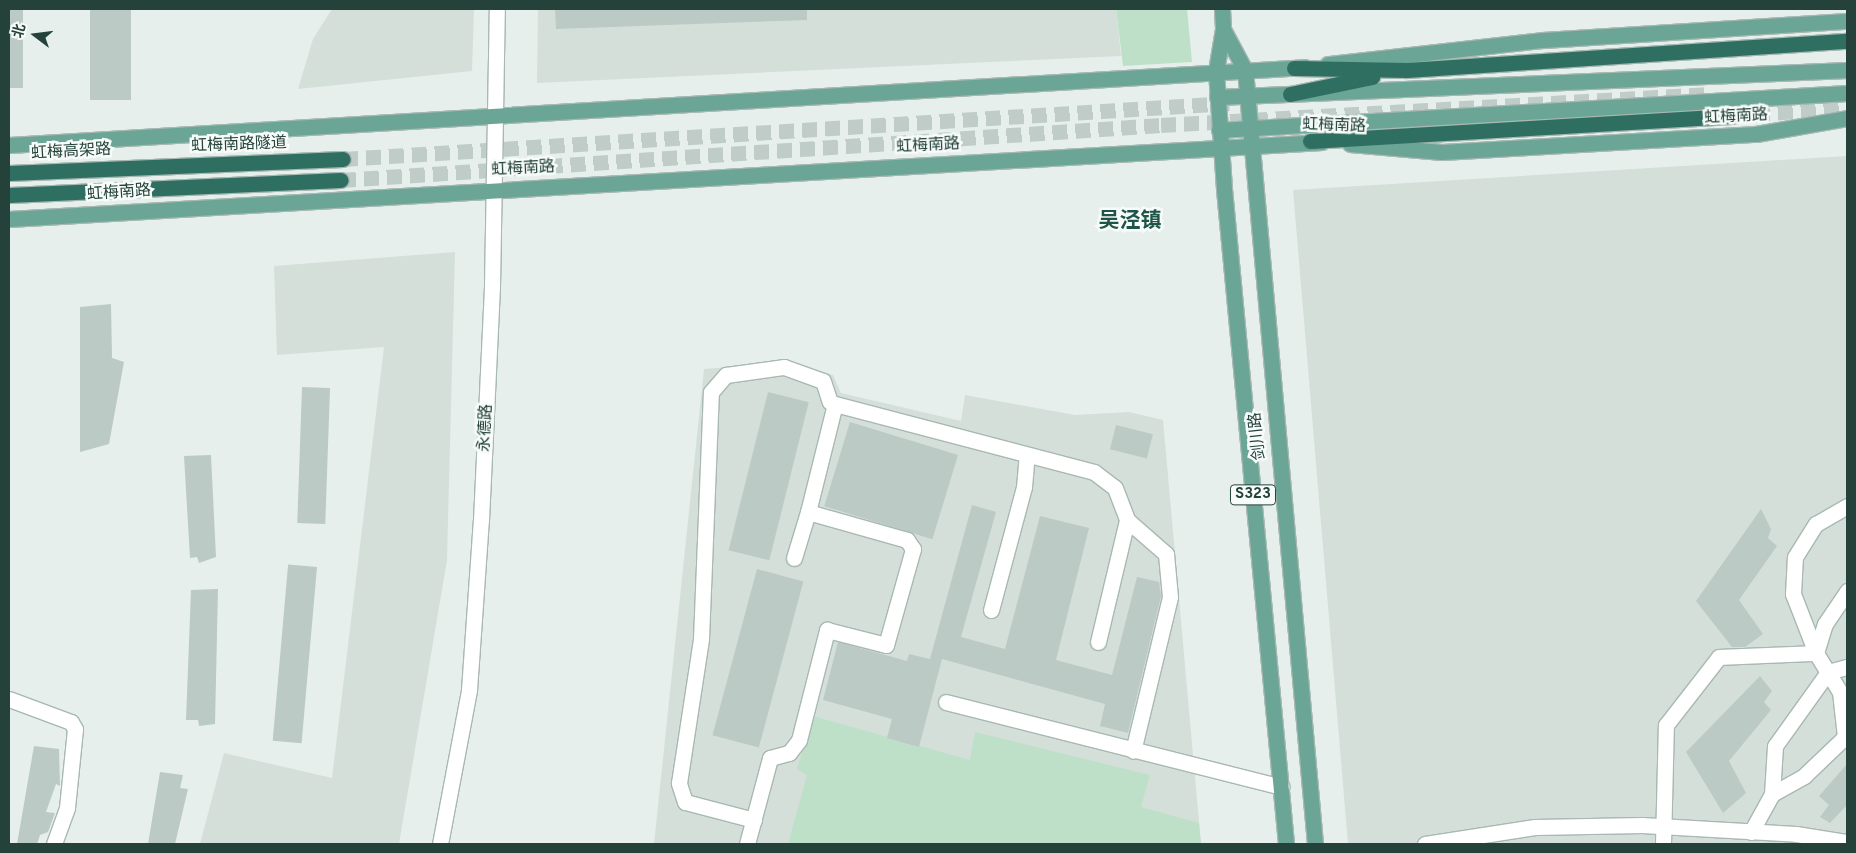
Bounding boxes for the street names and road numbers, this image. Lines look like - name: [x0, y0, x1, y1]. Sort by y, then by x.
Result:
- street label: 虹梅南路: [1704, 106, 1768, 128]
- street label: 虹梅南路: [1302, 115, 1366, 137]
- street label: 虹梅南路隧道: [191, 134, 287, 156]
- street label: 虹梅南路: [896, 135, 960, 157]
- street label: 虹梅高架路: [31, 140, 111, 164]
- street label: 虹梅南路: [491, 158, 555, 180]
- street label: 虹梅南路: [86, 181, 152, 205]
- street label: 永德路: [475, 404, 497, 452]
- street label: 剑川路: [1246, 411, 1270, 461]
- road number: S323: [1229, 482, 1277, 508]

